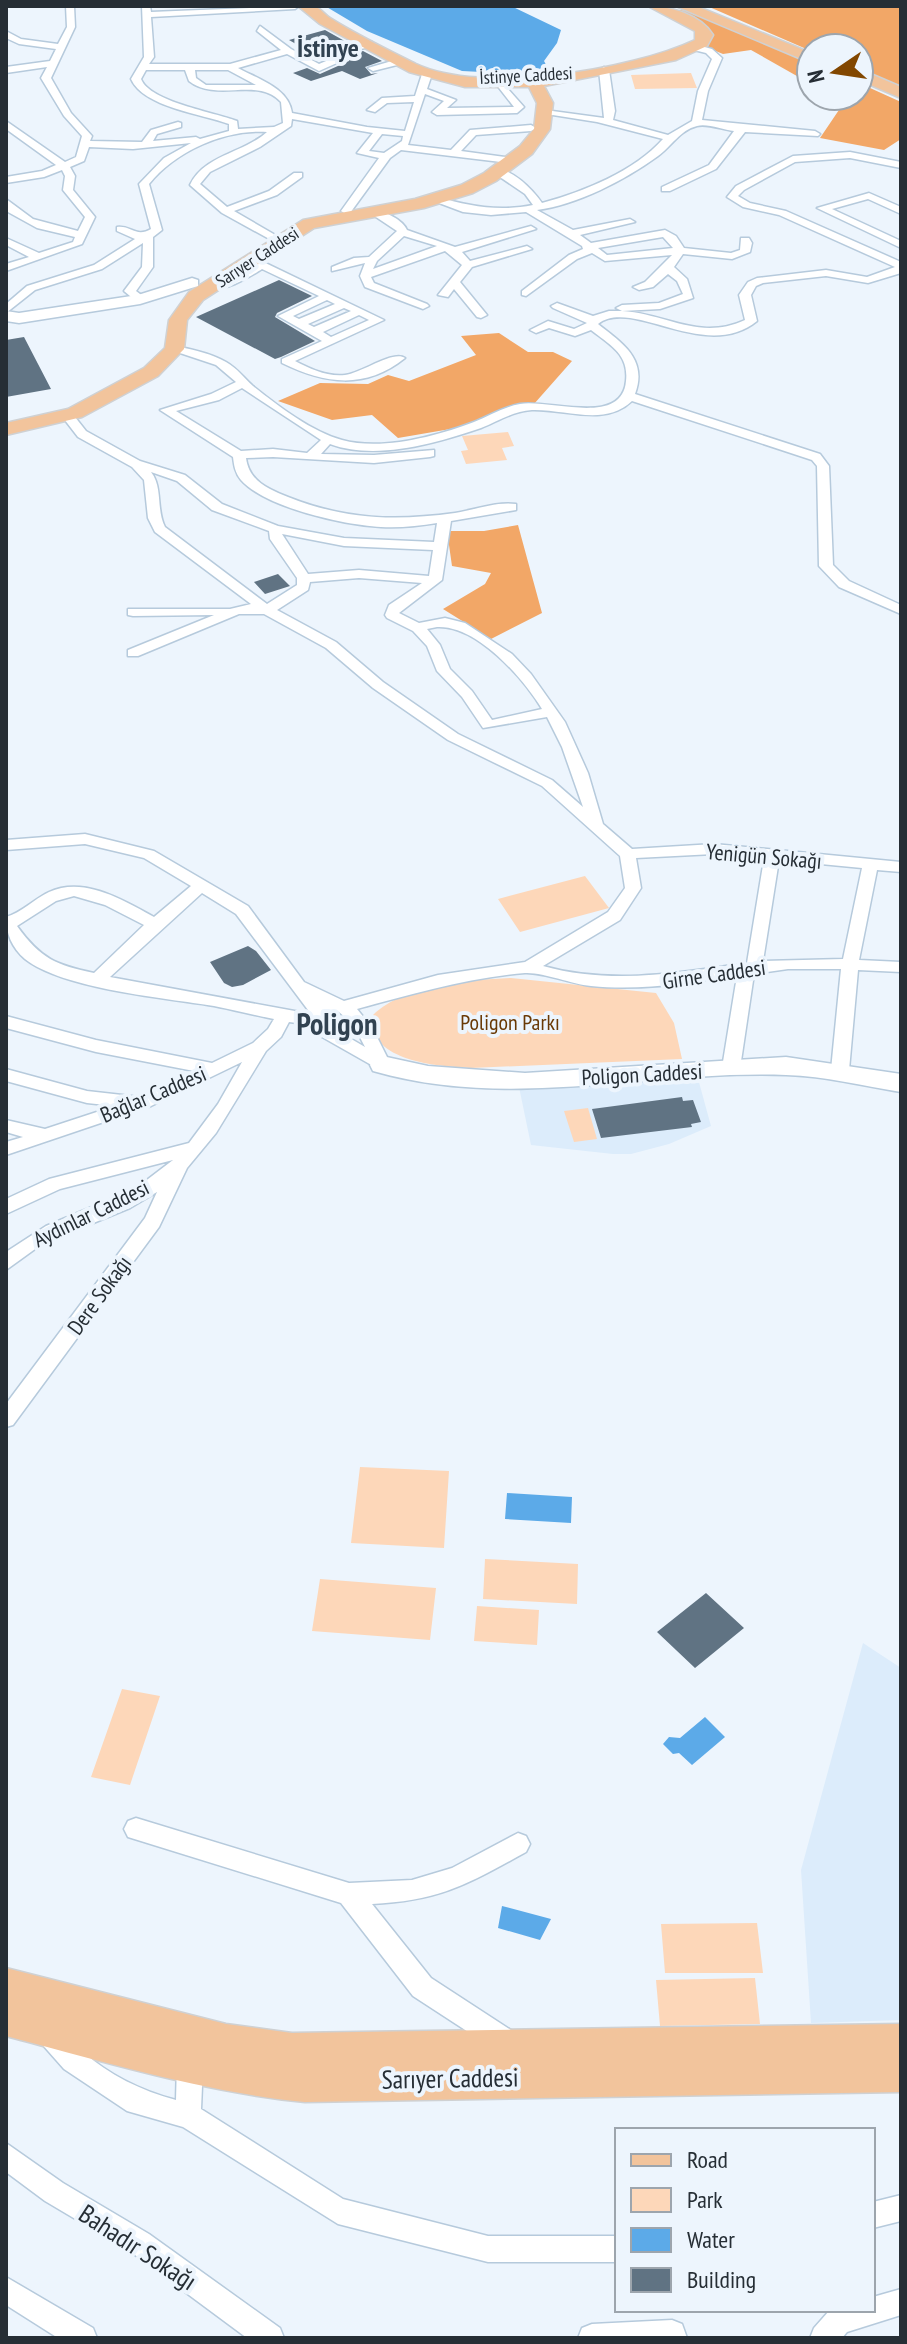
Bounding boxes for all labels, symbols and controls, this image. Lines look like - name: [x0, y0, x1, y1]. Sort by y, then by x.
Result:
- district label: İstinye: [297, 31, 359, 64]
- north arrow: [795, 32, 875, 112]
- street label: İstinye Caddesi: [479, 61, 573, 89]
- text: N: [801, 68, 830, 85]
- street label: Sarıyer Caddesi: [211, 222, 303, 292]
- street label: Yenigün Sokağı: [705, 837, 823, 875]
- street label: Girne Caddesi: [661, 953, 767, 995]
- district label: Poligon: [297, 1004, 377, 1043]
- park label: Poligon Parkı: [460, 1008, 560, 1036]
- street label: Poligon Caddesi: [581, 1057, 703, 1091]
- street label: Bağlar Caddesi: [96, 1059, 210, 1129]
- street label: Aydınlar Caddesi: [28, 1173, 154, 1253]
- street label: Dere Sokağı: [61, 1250, 137, 1340]
- street label: Sarıyer Caddesi: [381, 2060, 519, 2096]
- legend: [615, 2128, 875, 2312]
- text: Road: [687, 2144, 728, 2175]
- text: Park: [687, 2184, 723, 2215]
- street label: Bahadır Sokağı: [73, 2197, 203, 2297]
- text: Water: [687, 2224, 735, 2255]
- text: Building: [687, 2264, 756, 2295]

